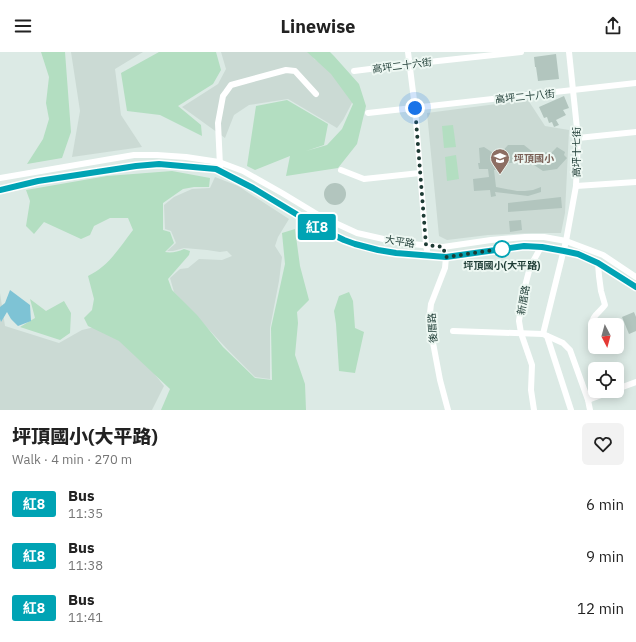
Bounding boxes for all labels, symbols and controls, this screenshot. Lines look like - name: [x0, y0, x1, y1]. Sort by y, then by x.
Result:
- icon: menu: [12, 15, 34, 37]
- text: Linewise: [281, 15, 355, 38]
- icon: share: [602, 15, 624, 37]
- street label: 高坪二十六街: [371, 55, 433, 76]
- street label: 高坪二十八街: [495, 87, 556, 106]
- your location: [405, 98, 425, 118]
- street label: 高坪十七街: [570, 127, 583, 177]
- school or university icon: 坪頂國小: [489, 147, 511, 175]
- place label: 坪頂國小: [514, 152, 555, 165]
- line badge: 紅8: [299, 214, 335, 240]
- text: 紅8: [306, 218, 328, 236]
- street label: 大平路: [384, 233, 416, 250]
- marker: 坪頂國小(大平路): [493, 240, 511, 258]
- place label: 坪頂國小(大平路): [464, 259, 541, 272]
- street label: 新厝路: [514, 284, 532, 316]
- street label: 後厝路: [425, 313, 440, 343]
- north arrow: [588, 318, 624, 354]
- map controls: [588, 318, 624, 398]
- button: locate: [588, 362, 624, 398]
- button: heart: [582, 423, 624, 465]
- text: 坪頂國小(大平路): [12, 424, 158, 448]
- text: Walk · 4 min · 270 m: [12, 451, 132, 468]
- text: Bus: [68, 486, 95, 505]
- text: 紅8: [23, 495, 45, 513]
- text: 6 min: [586, 495, 624, 514]
- text: 11:35: [68, 505, 103, 522]
- text: Bus: [68, 538, 95, 557]
- text: 紅8: [23, 547, 45, 565]
- text: 9 min: [586, 547, 624, 566]
- text: 11:38: [68, 557, 103, 574]
- text: Bus: [68, 590, 95, 609]
- text: 紅8: [23, 599, 45, 617]
- text: 12 min: [577, 599, 624, 618]
- text: 11:41: [68, 609, 103, 626]

